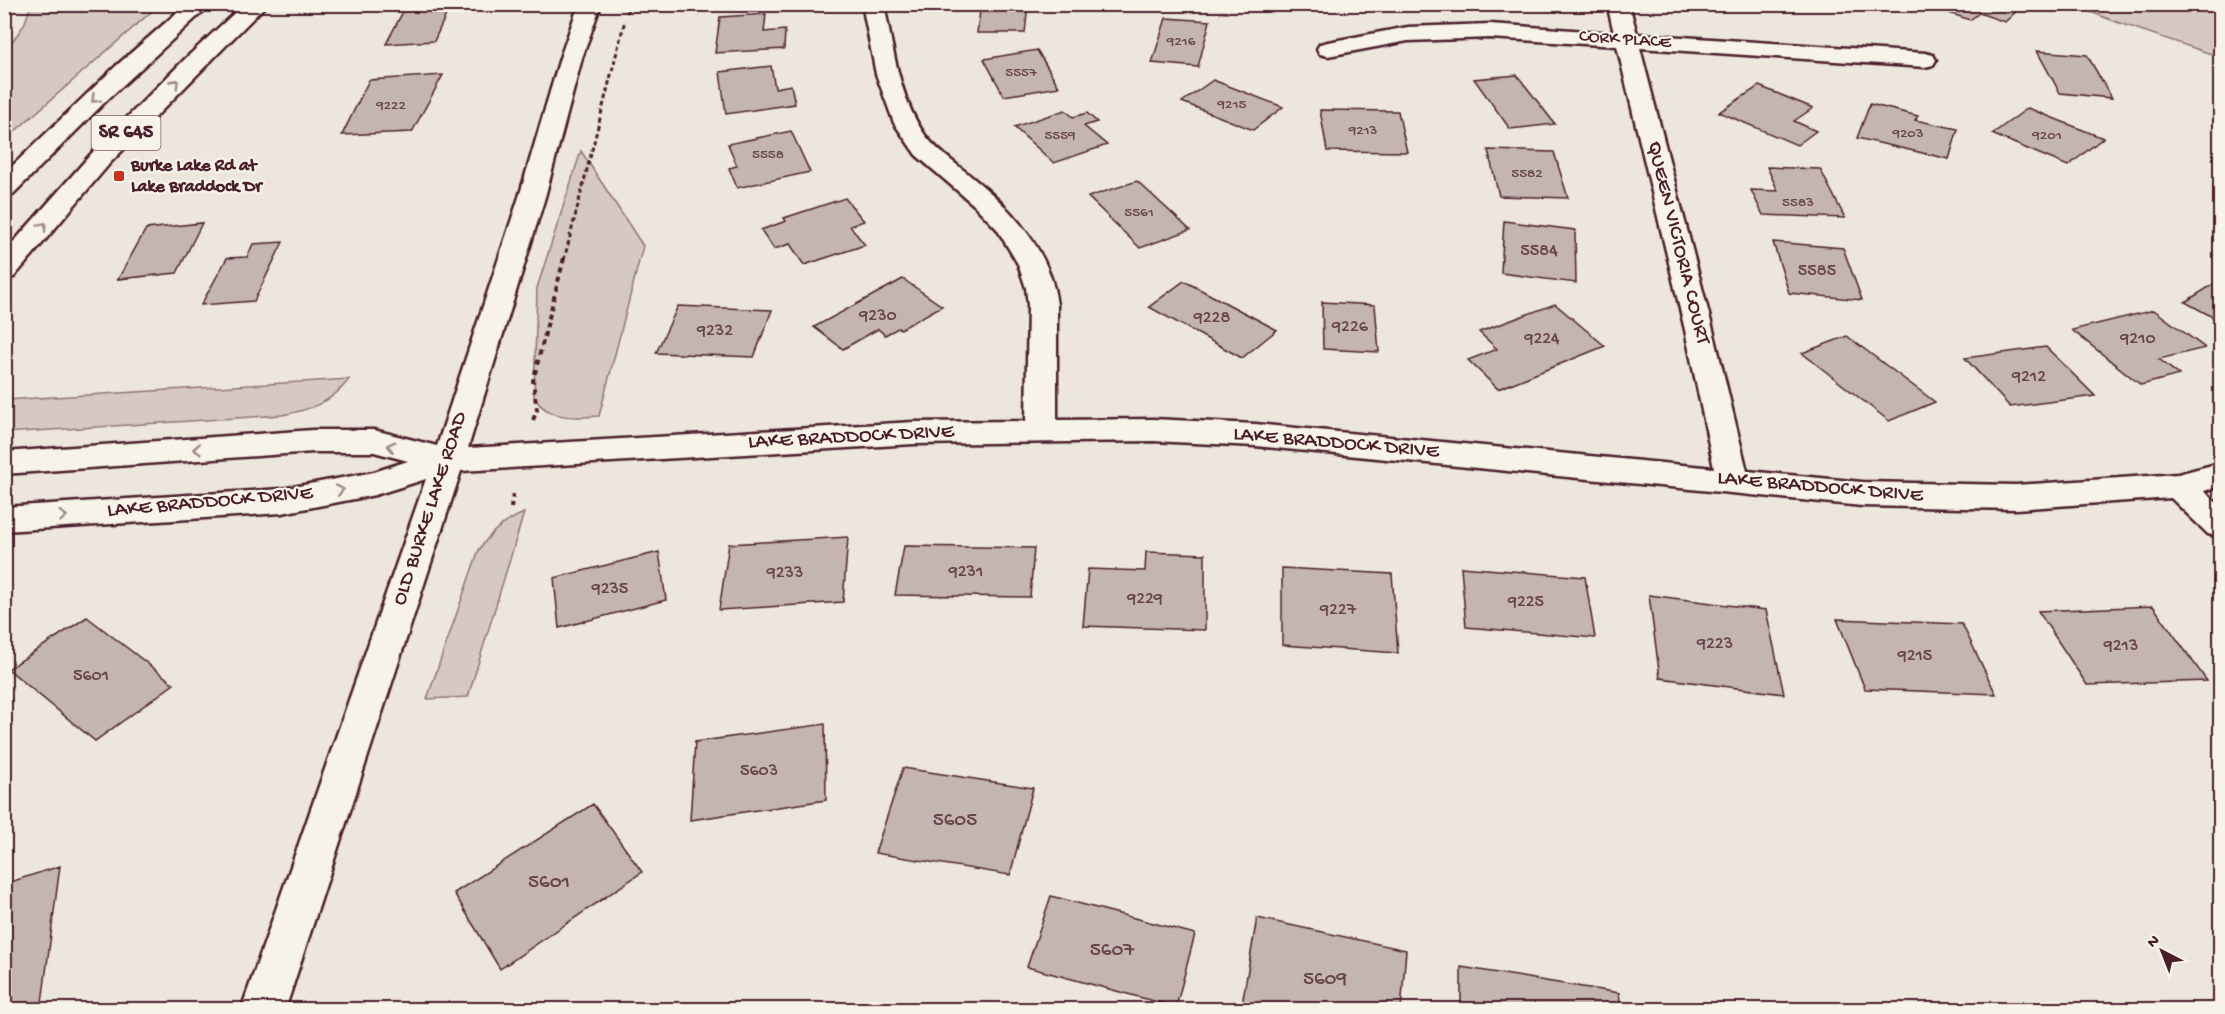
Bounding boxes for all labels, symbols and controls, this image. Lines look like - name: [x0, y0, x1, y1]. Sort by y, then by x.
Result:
- street label: CORK PLACE: [1578, 26, 1673, 54]
- house number: 9216: [1166, 33, 1196, 51]
- house number: 5557: [1005, 64, 1038, 82]
- one-way arrow: [167, 79, 178, 90]
- one-way arrow: [92, 92, 103, 103]
- house number: 9215: [1217, 96, 1247, 114]
- house number: 9222: [375, 97, 406, 115]
- road number: SR 645: [92, 116, 160, 150]
- house number: 9213: [1348, 122, 1378, 140]
- house number: 9203: [1891, 125, 1924, 143]
- house number: 5559: [1044, 127, 1076, 145]
- house number: 9201: [2031, 127, 2062, 145]
- street label: QUEEN VICTORIA COURT: [1640, 139, 1715, 348]
- house number: 5558: [752, 146, 784, 164]
- place label: Burke Lake Rd at Lake Braddock Dr: [130, 156, 264, 198]
- house number: 5582: [1511, 165, 1543, 183]
- marker: Burke Lake Rd at Lake Braddock Dr: [112, 169, 126, 183]
- house number: 5583: [1782, 194, 1814, 212]
- house number: 5561: [1124, 204, 1154, 222]
- one-way arrow: [35, 222, 46, 233]
- house number: 5584: [1520, 241, 1558, 262]
- house number: 5585: [1798, 261, 1836, 282]
- house number: 9230: [858, 306, 897, 327]
- house number: 9228: [1193, 308, 1230, 329]
- house number: 9226: [1331, 317, 1369, 338]
- house number: 9232: [696, 321, 733, 342]
- house number: 9224: [1523, 329, 1560, 350]
- house number: 9210: [2119, 329, 2156, 350]
- house number: 9212: [2011, 367, 2046, 388]
- street label: OLD BURKE LAKE ROAD: [388, 409, 474, 609]
- street label: LAKE BRADDOCK DRIVE: [747, 420, 956, 456]
- street label: LAKE BRADDOCK DRIVE: [1232, 423, 1441, 466]
- one-way arrow: [387, 440, 397, 453]
- one-way arrow: [193, 443, 202, 456]
- street label: LAKE BRADDOCK DRIVE: [1716, 467, 1925, 510]
- street label: LAKE BRADDOCK DRIVE: [106, 481, 315, 524]
- one-way arrow: [335, 484, 345, 497]
- one-way arrow: [58, 509, 67, 522]
- house number: 9231: [948, 562, 983, 583]
- house number: 9233: [766, 563, 803, 584]
- house number: 9235: [591, 579, 628, 600]
- house number: 9229: [1126, 589, 1163, 610]
- house number: 9225: [1507, 592, 1544, 613]
- house number: 9227: [1319, 600, 1357, 621]
- house number: 9223: [1696, 634, 1733, 655]
- house number: 9213: [2103, 636, 2138, 657]
- house number: 9215: [1897, 646, 1932, 667]
- house number: 5601: [73, 666, 109, 687]
- house number: 5603: [740, 761, 778, 782]
- house number: 5605: [933, 809, 977, 834]
- house number: 5601: [528, 871, 570, 896]
- north arrow: [2132, 921, 2192, 981]
- text: N: [2144, 932, 2165, 953]
- house number: 5607: [1090, 939, 1135, 964]
- house number: 5609: [1303, 968, 1348, 993]

